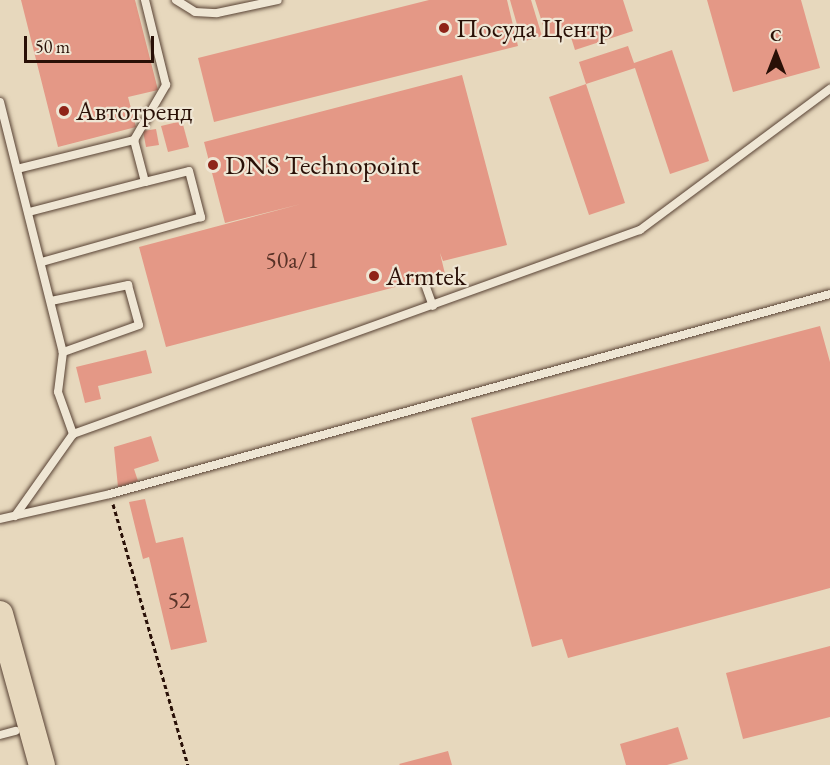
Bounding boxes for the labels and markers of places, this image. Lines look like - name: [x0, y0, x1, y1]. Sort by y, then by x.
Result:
- place label: Посуда Центр: [456, 12, 612, 44]
- marker: Посуда Центр: [437, 21, 451, 35]
- place label: Автотренд: [76, 95, 193, 127]
- marker: Автотренд: [57, 104, 71, 118]
- place label: DNS Technopoint: [225, 149, 419, 181]
- marker: DNS Technopoint: [206, 158, 220, 172]
- place label: Armtek: [386, 260, 466, 292]
- marker: Armtek: [367, 269, 381, 283]

